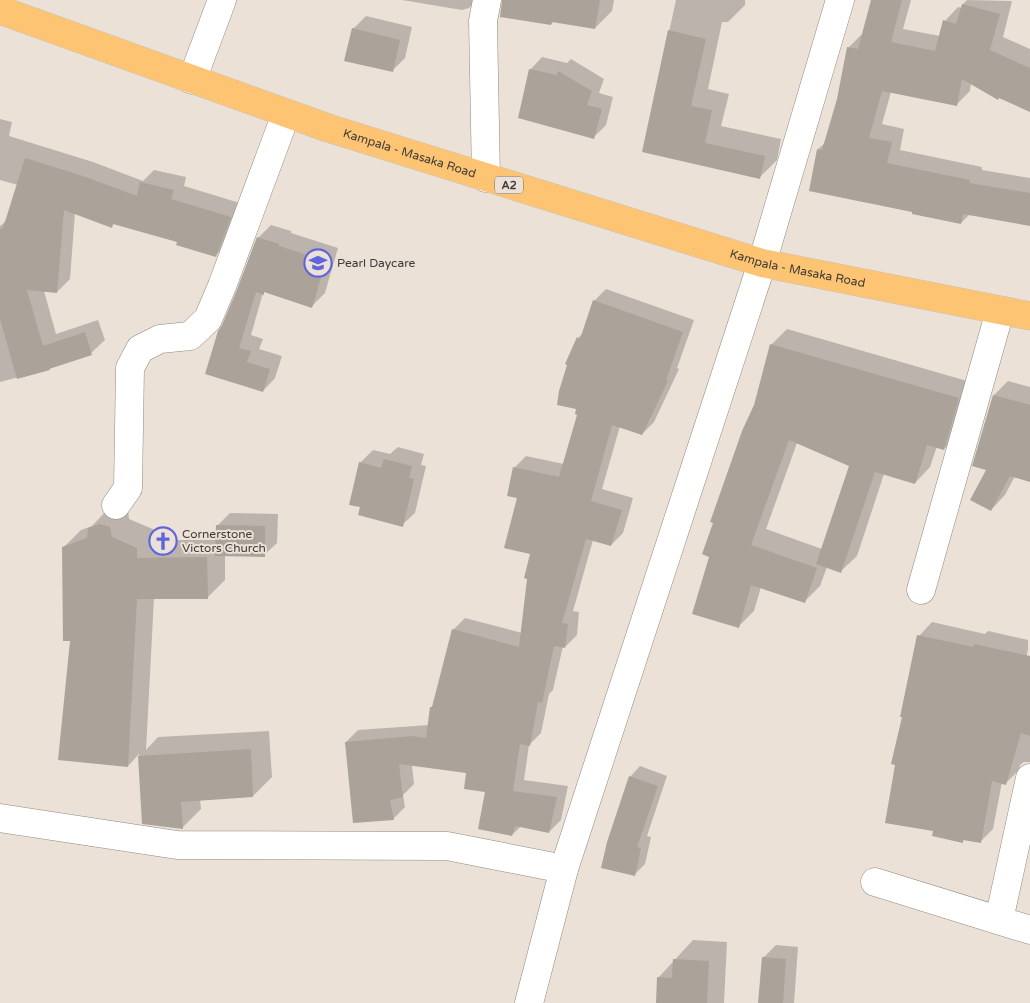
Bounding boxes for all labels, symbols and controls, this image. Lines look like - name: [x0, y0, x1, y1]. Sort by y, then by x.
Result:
- street label: Kampala - Masaka Road: [341, 126, 478, 181]
- road number: A2: [495, 176, 523, 194]
- street label: Kampala - Masaka Road: [728, 246, 866, 290]
- school or university icon: Pearl Daycare: [303, 248, 333, 278]
- place label: Pearl Daycare: [337, 256, 416, 270]
- church icon: Cornerstone Victors Church: [148, 526, 178, 556]
- place label: Cornerstone Victors Church: [182, 527, 266, 555]

